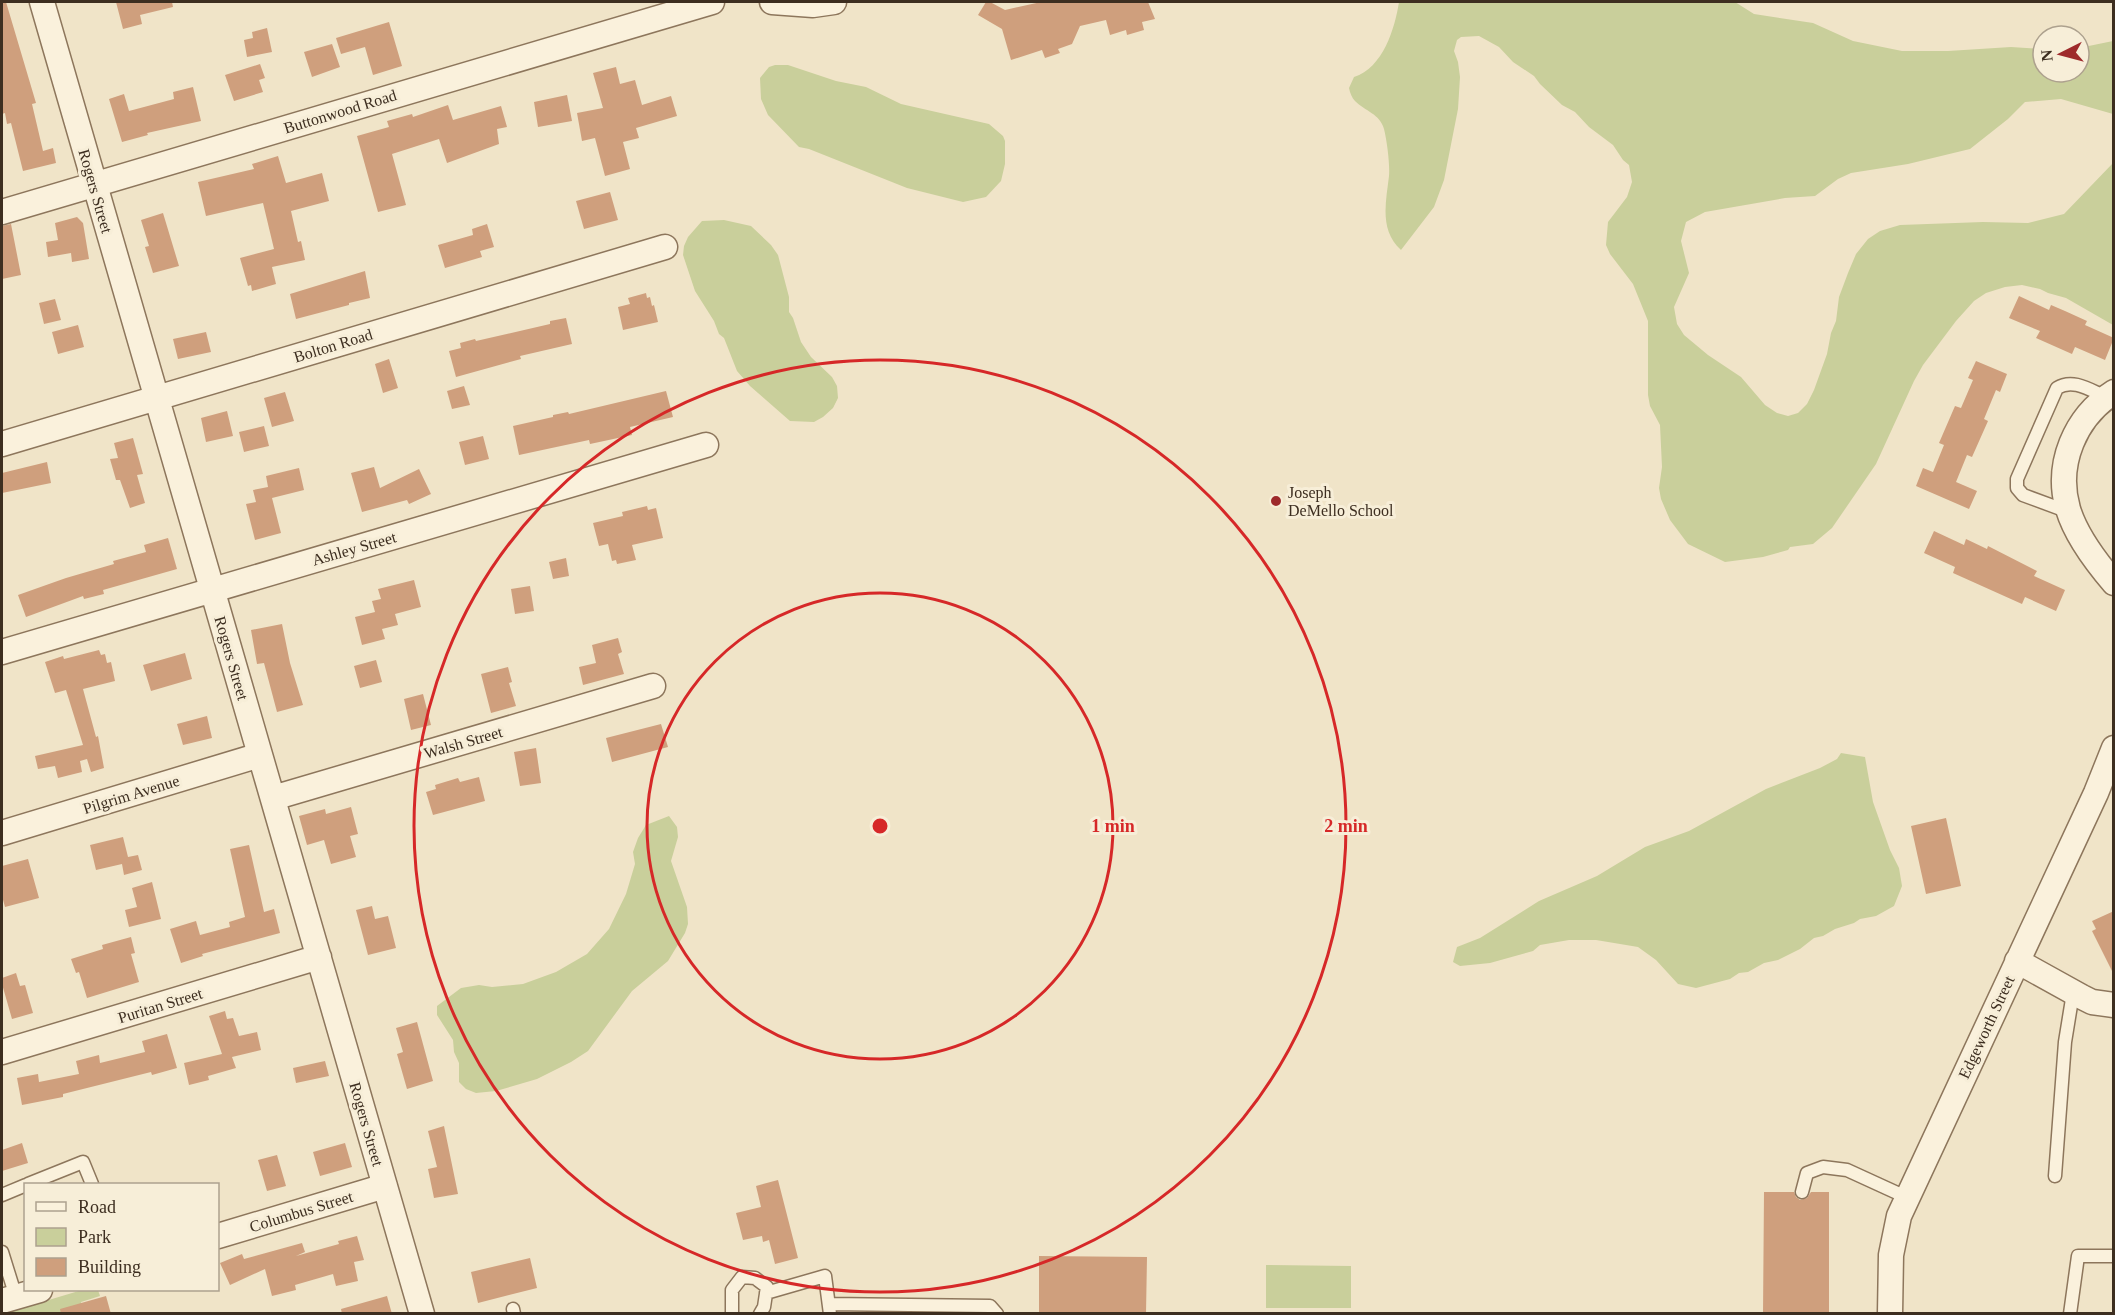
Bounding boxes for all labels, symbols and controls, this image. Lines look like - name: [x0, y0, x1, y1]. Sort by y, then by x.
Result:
- north arrow: [2031, 24, 2091, 84]
- text: N: [2037, 48, 2056, 62]
- street label: Buttonwood Road: [282, 86, 399, 137]
- street label: Rogers Street: [74, 147, 116, 236]
- street label: Bolton Road: [292, 325, 375, 365]
- place label: Joseph DeMello School: [1288, 484, 1394, 519]
- marker: Joseph DeMello School: [1269, 494, 1283, 508]
- street label: Ashley Street: [310, 528, 399, 570]
- street label: Rogers Street: [210, 614, 252, 703]
- street label: Walsh Street: [422, 723, 505, 762]
- street label: Pilgrim Avenue: [81, 772, 182, 818]
- centre of rings: [870, 816, 890, 836]
- text: 1 min: [1091, 816, 1135, 836]
- text: 2 min: [1324, 816, 1368, 836]
- street label: Edgeworth Street: [1955, 973, 2019, 1082]
- street label: Puritan Street: [116, 984, 205, 1026]
- street label: Rogers Street: [345, 1080, 387, 1169]
- legend: [24, 1183, 219, 1291]
- street label: Columbus Street: [247, 1188, 355, 1235]
- text: Road: [78, 1197, 116, 1217]
- text: Park: [78, 1227, 111, 1247]
- text: Building: [78, 1257, 141, 1277]

